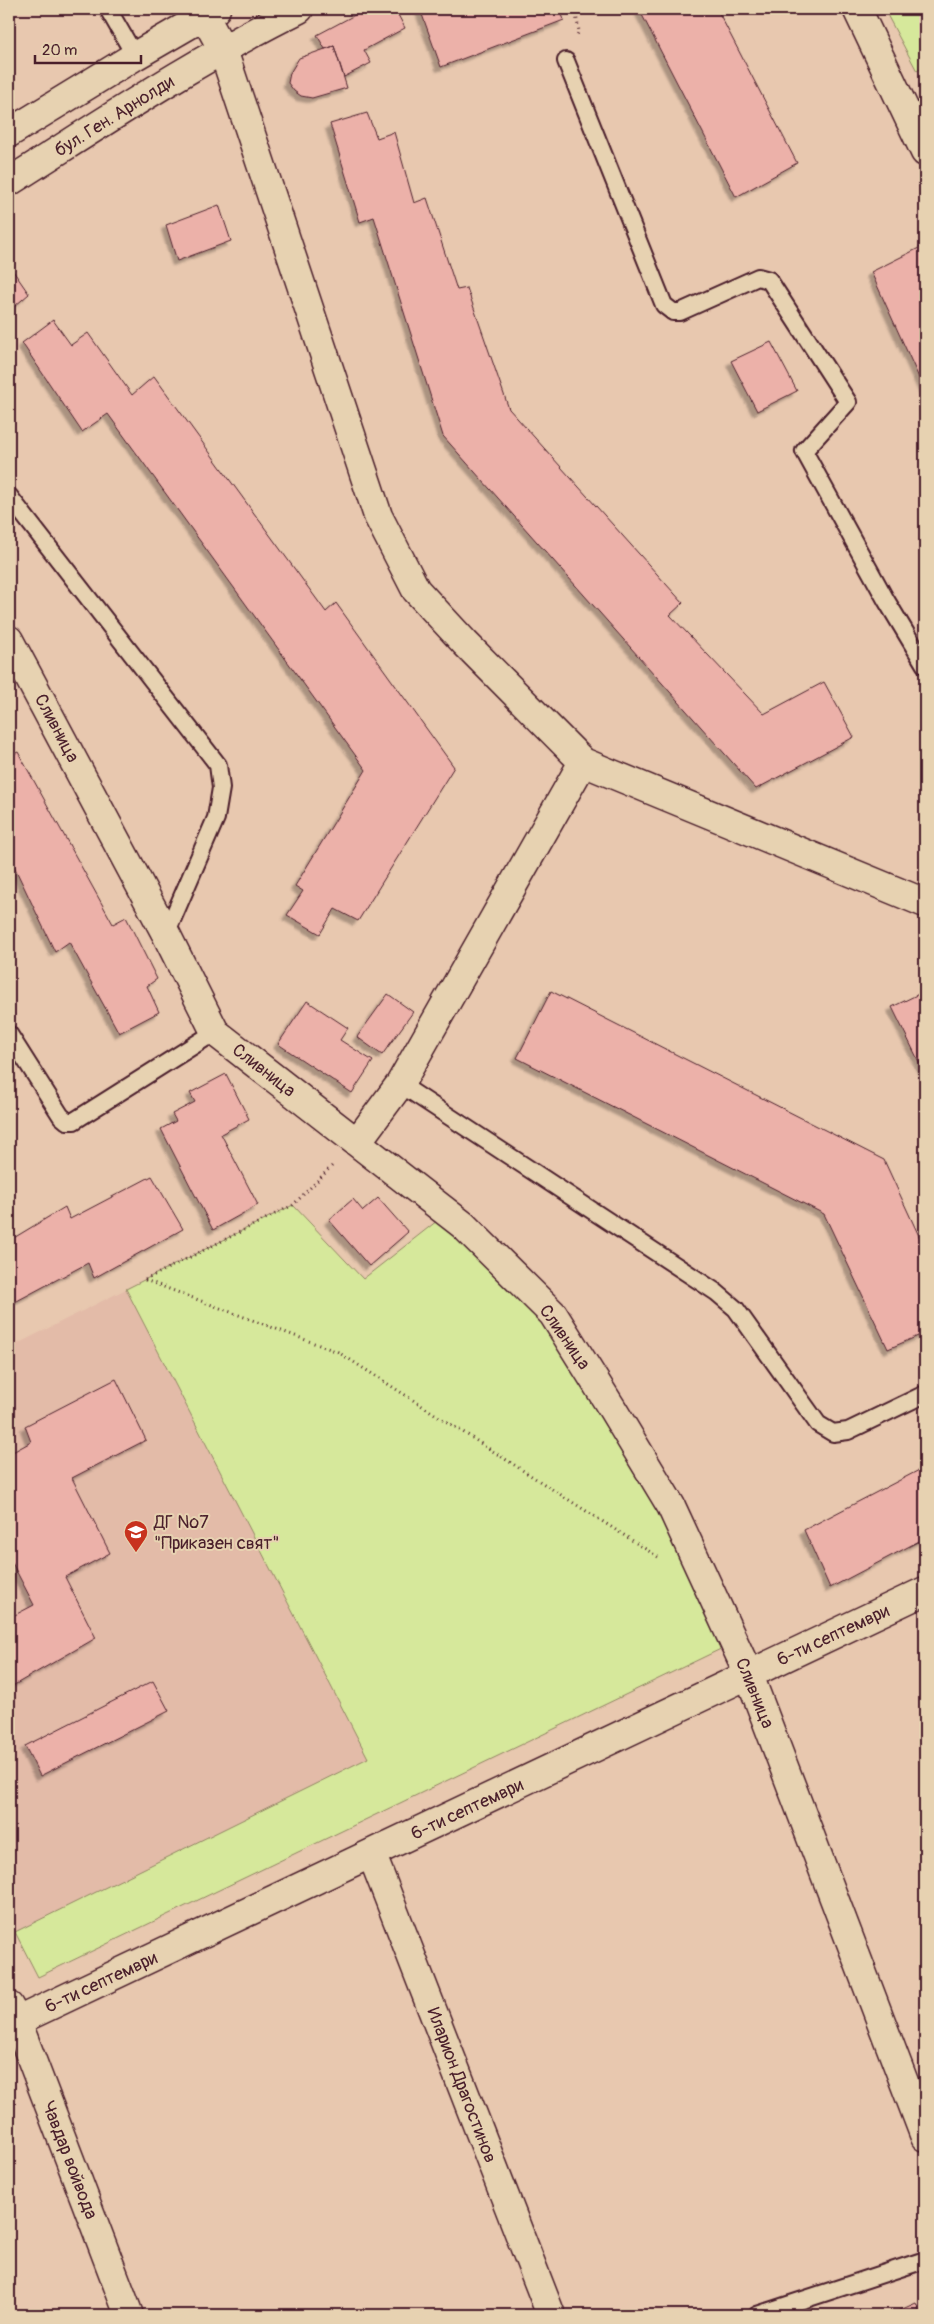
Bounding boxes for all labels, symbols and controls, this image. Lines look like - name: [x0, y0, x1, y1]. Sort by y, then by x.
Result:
- scale bar: [35, 32, 141, 64]
- text: 20 m: [42, 41, 77, 60]
- street label: бул. Ген. Арнолди: [50, 70, 178, 162]
- street label: Сливница: [29, 690, 84, 766]
- street label: Сливница: [227, 1039, 300, 1102]
- street label: Сливница: [534, 1300, 595, 1374]
- place label: ДГ №7 "Приказен свят": [153, 1511, 280, 1555]
- school or university icon: ДГ №7 "Приказен свят": [123, 1519, 149, 1553]
- street label: 6-ти септември: [773, 1599, 893, 1672]
- street label: Сливница: [730, 1655, 779, 1732]
- street label: 6-ти септември: [407, 1773, 527, 1846]
- street label: 6-ти септември: [41, 1946, 161, 2019]
- street label: Иларион Драгостинов: [421, 2004, 502, 2166]
- street label: Чавдар войвода: [36, 2098, 103, 2222]

